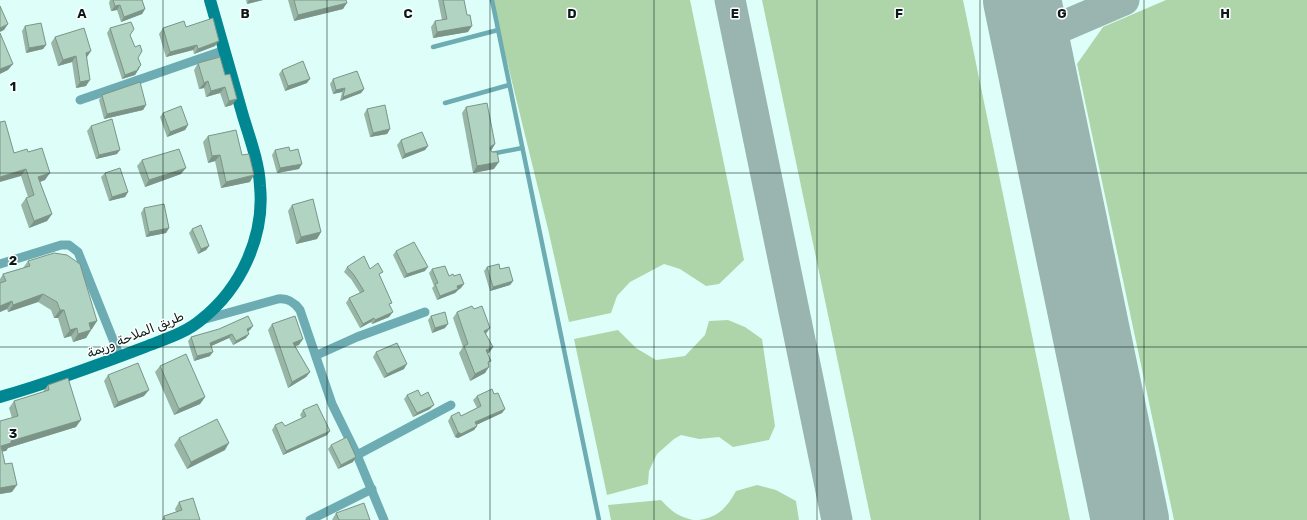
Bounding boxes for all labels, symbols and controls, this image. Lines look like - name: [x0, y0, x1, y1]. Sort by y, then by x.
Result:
- text: A: [77, 6, 87, 21]
- text: B: [240, 6, 250, 21]
- text: C: [403, 6, 413, 21]
- text: D: [567, 6, 577, 21]
- text: E: [731, 6, 739, 21]
- text: F: [895, 6, 903, 21]
- text: G: [1057, 6, 1067, 21]
- text: H: [1220, 6, 1230, 21]
- text: 1: [10, 79, 16, 94]
- text: 2: [9, 253, 17, 268]
- street label: طريق الملاحة وريمة: [85, 308, 186, 362]
- text: 3: [9, 426, 18, 441]

